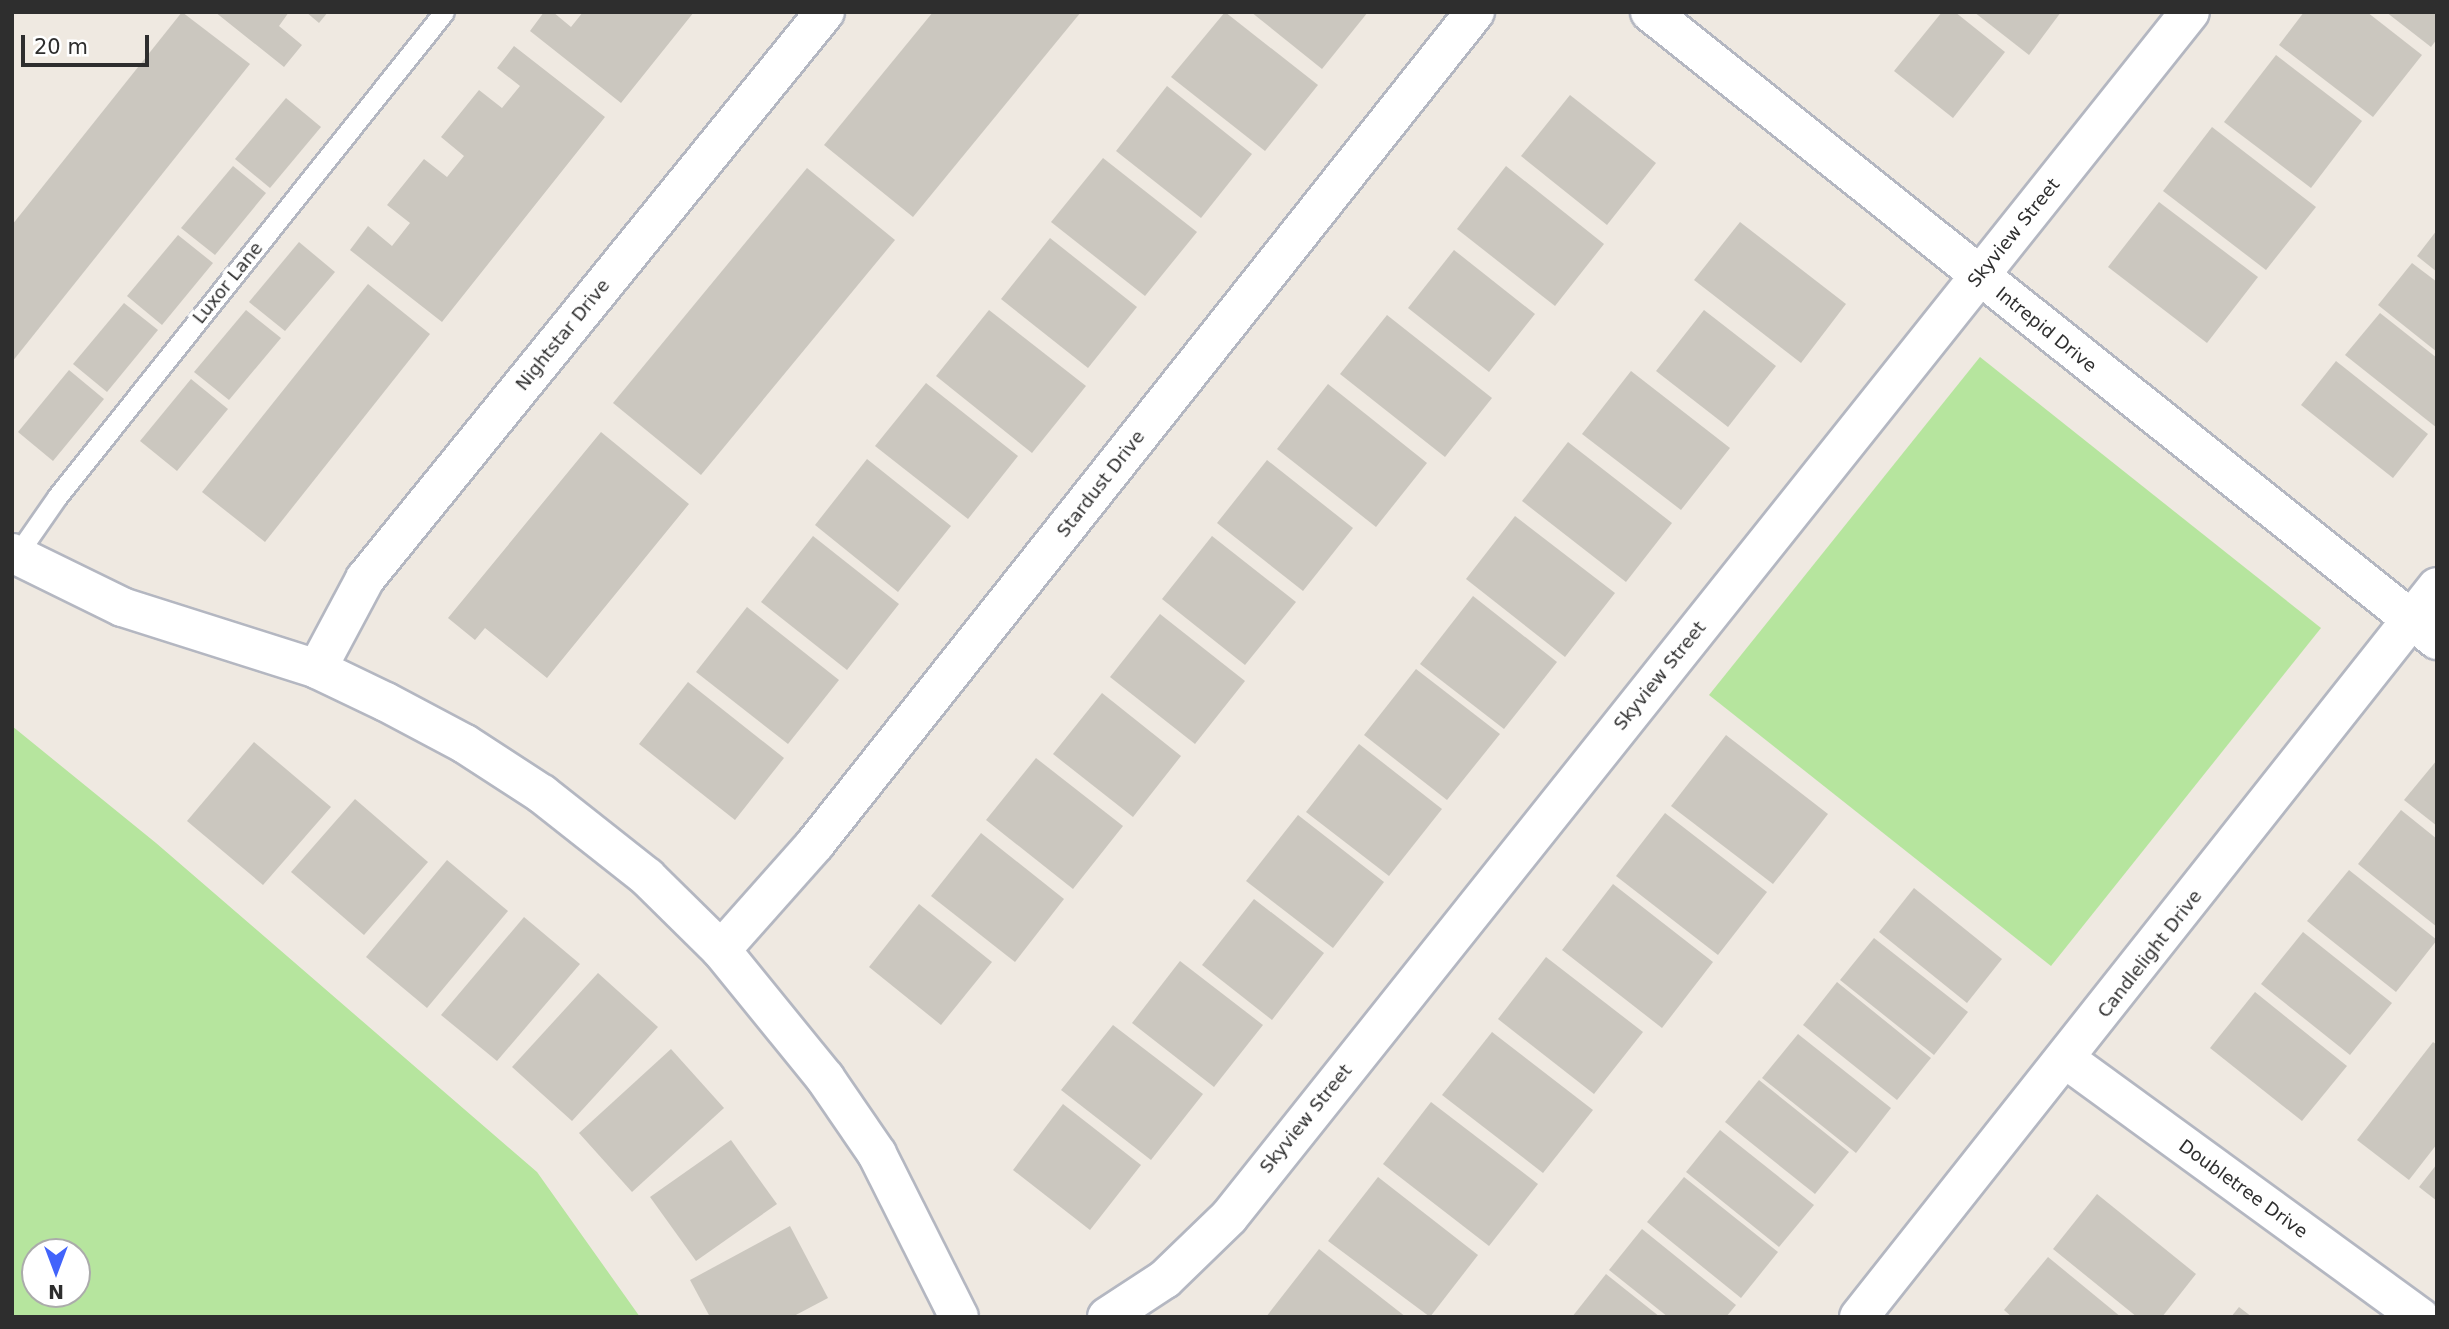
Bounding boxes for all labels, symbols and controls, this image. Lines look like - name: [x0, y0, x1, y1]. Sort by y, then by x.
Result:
- scale bar: [24, 21, 152, 65]
- text: 20 m: [34, 35, 88, 59]
- street label: Skyview Street: [1964, 174, 2064, 292]
- street label: Luxor Lane: [188, 238, 268, 328]
- street label: Nightstar Drive: [512, 275, 614, 395]
- street label: Intrepid Drive: [1991, 283, 2101, 377]
- street label: Stardust Drive: [1053, 426, 1149, 542]
- street label: Skyview Street: [1610, 617, 1710, 735]
- street label: Candlelight Drive: [2093, 886, 2207, 1022]
- street label: Skyview Street: [1256, 1060, 1356, 1178]
- street label: Doubletree Drive: [2174, 1135, 2312, 1243]
- north arrow: [21, 1238, 91, 1308]
- text: N: [48, 1281, 64, 1303]

